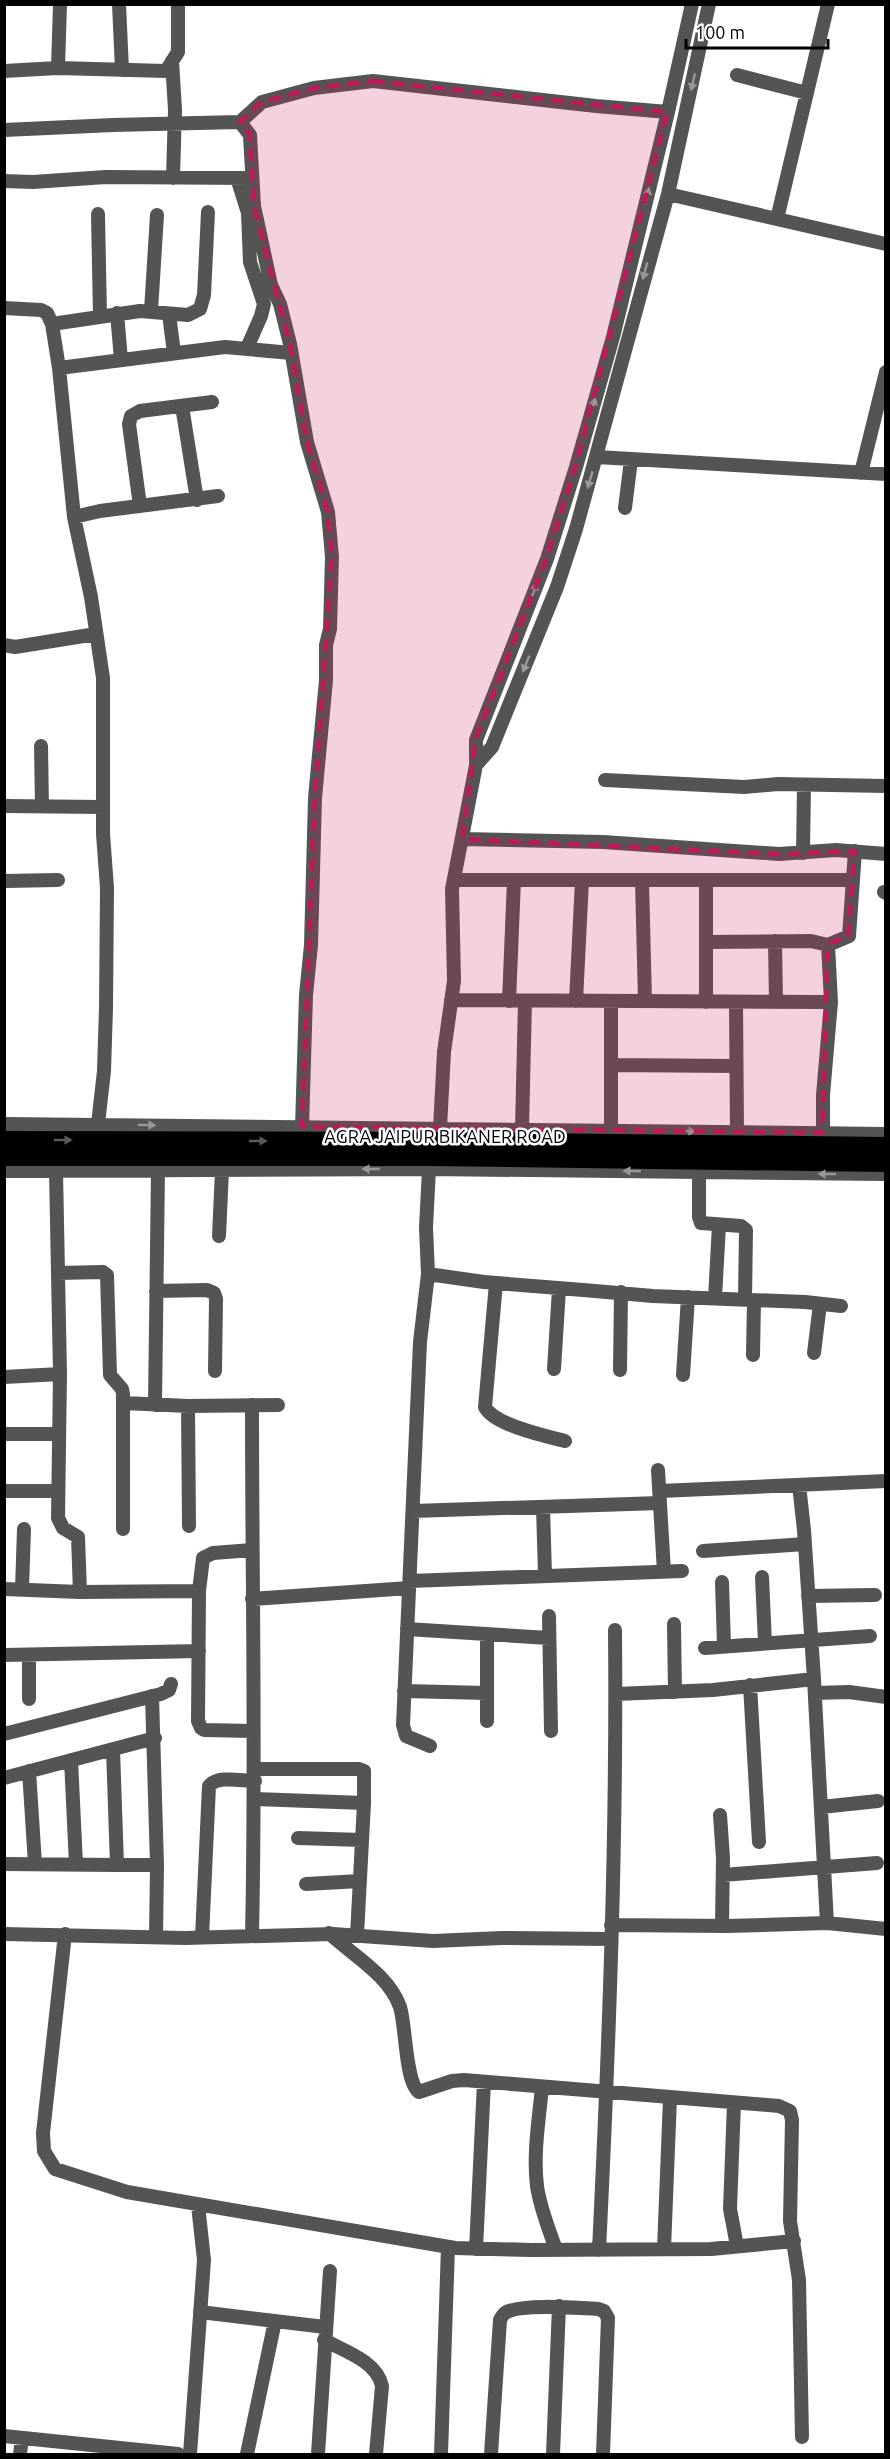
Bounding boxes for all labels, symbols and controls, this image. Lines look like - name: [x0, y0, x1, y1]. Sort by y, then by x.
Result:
- scale bar: [686, 12, 828, 50]
- text: 100 m: [695, 22, 745, 42]
- one-way arrow: [688, 73, 698, 92]
- one-way arrow: [642, 187, 652, 206]
- one-way arrow: [640, 262, 650, 281]
- one-way arrow: [589, 397, 599, 415]
- one-way arrow: [585, 471, 594, 489]
- one-way arrow: [529, 582, 539, 600]
- one-way arrow: [521, 655, 530, 673]
- one-way arrow: [137, 1120, 156, 1130]
- street label: AGRA JAIPUR BIKANER ROAD: [324, 1126, 566, 1146]
- one-way arrow: [678, 1127, 697, 1136]
- one-way arrow: [53, 1135, 72, 1145]
- one-way arrow: [248, 1136, 267, 1146]
- one-way arrow: [361, 1164, 380, 1174]
- one-way arrow: [623, 1167, 642, 1176]
- one-way arrow: [818, 1169, 837, 1179]

